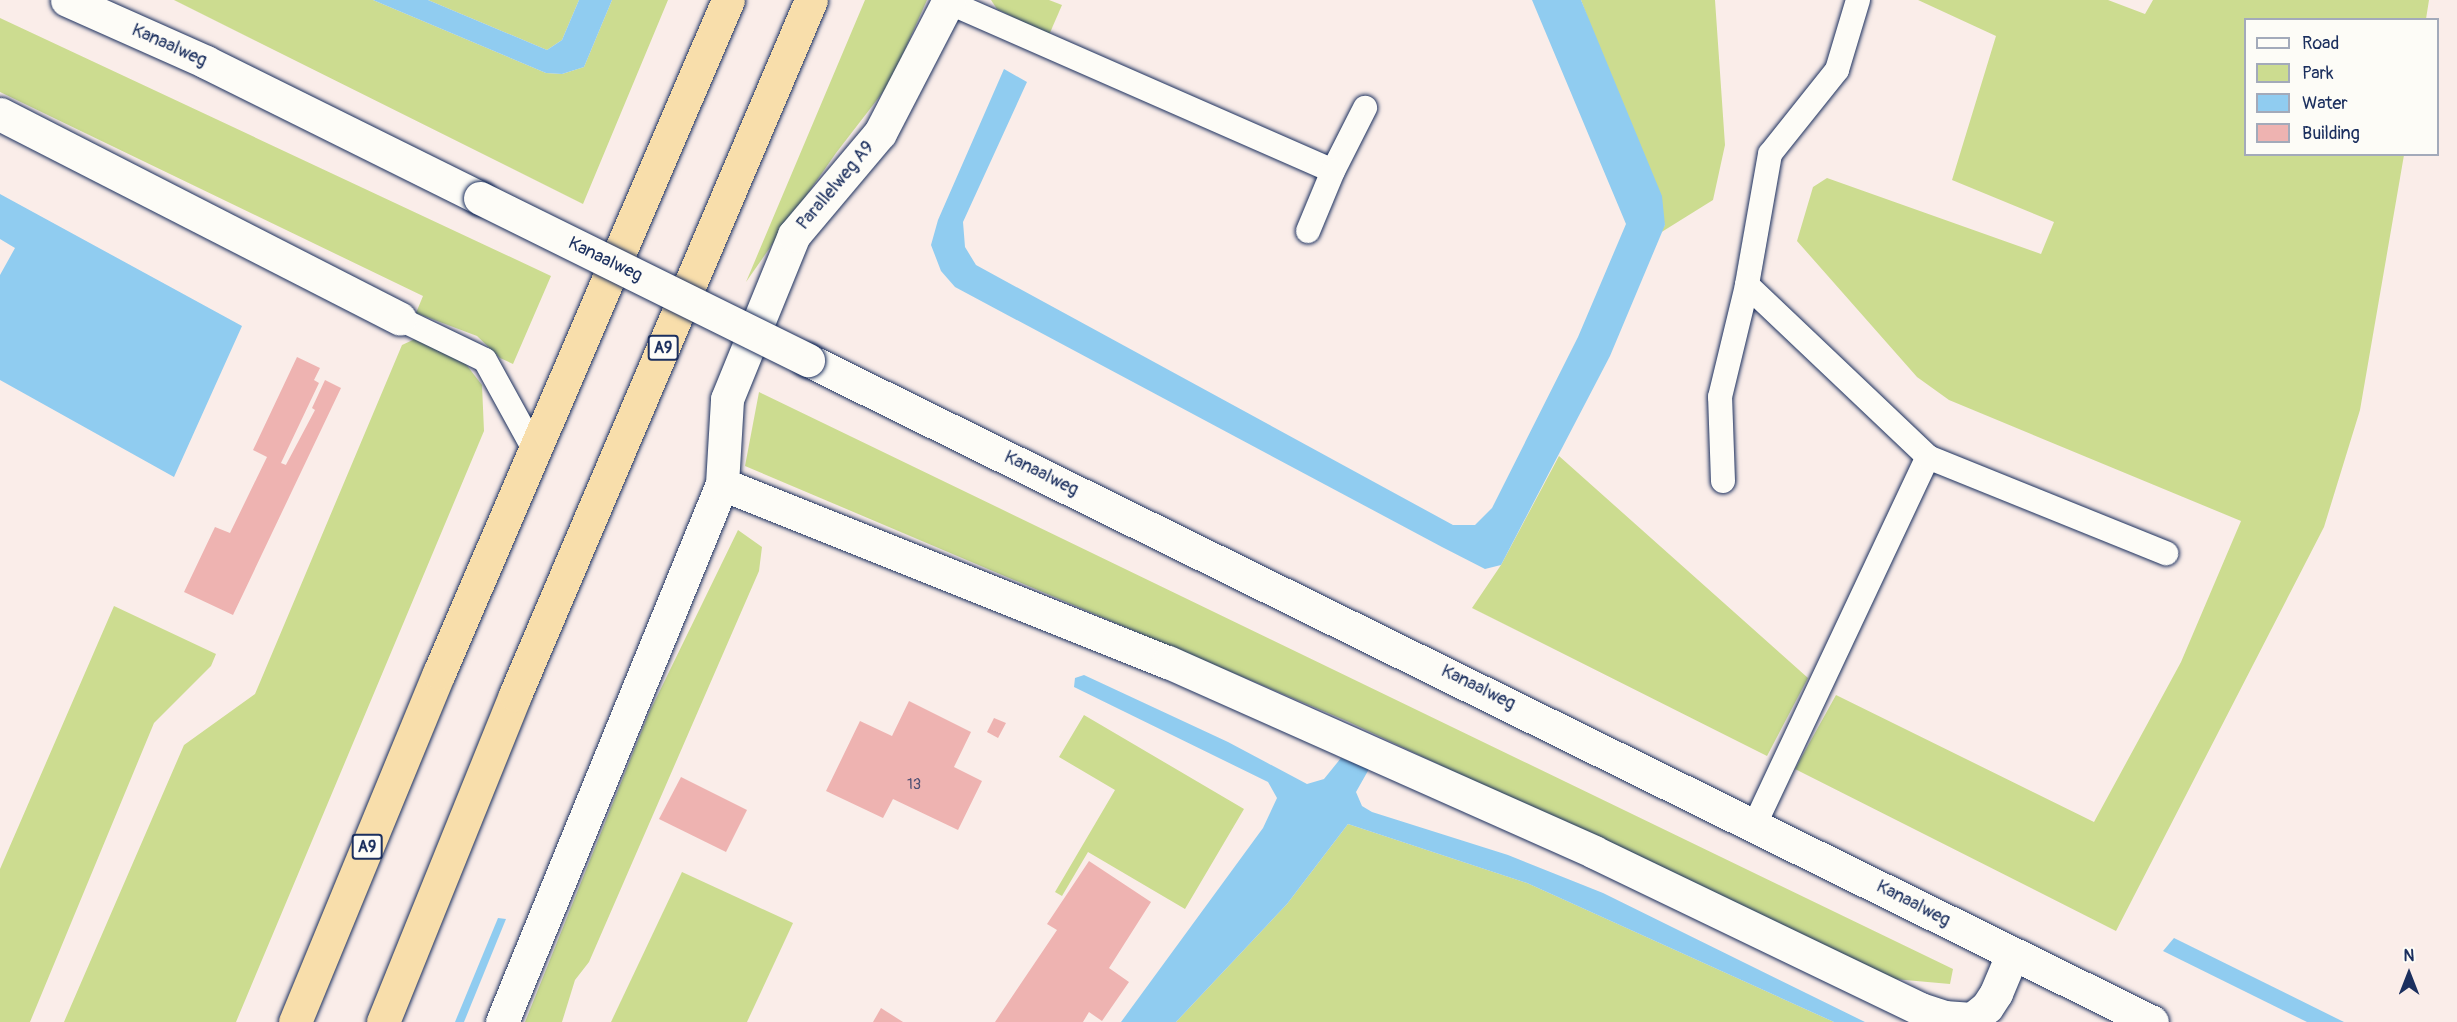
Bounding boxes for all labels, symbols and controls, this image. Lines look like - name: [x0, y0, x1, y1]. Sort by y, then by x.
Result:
- legend: [2244, 18, 2439, 156]
- street label: Kanaalweg: [128, 20, 210, 72]
- text: Road: [2302, 32, 2339, 55]
- text: Park: [2302, 62, 2334, 85]
- text: Water: [2302, 92, 2348, 115]
- text: Building: [2302, 122, 2360, 145]
- street label: Parallelweg A9: [793, 137, 879, 235]
- street label: Kanaalweg: [564, 233, 646, 287]
- road number: A9: [646, 335, 680, 361]
- street label: Kanaalweg: [1000, 447, 1082, 501]
- street label: Kanaalweg: [1437, 661, 1519, 715]
- house number: 13: [907, 776, 921, 794]
- road number: A9: [350, 834, 384, 860]
- street label: Kanaalweg: [1872, 876, 1954, 932]
- north arrow: [2379, 944, 2439, 1004]
- text: N: [2404, 946, 2414, 966]

